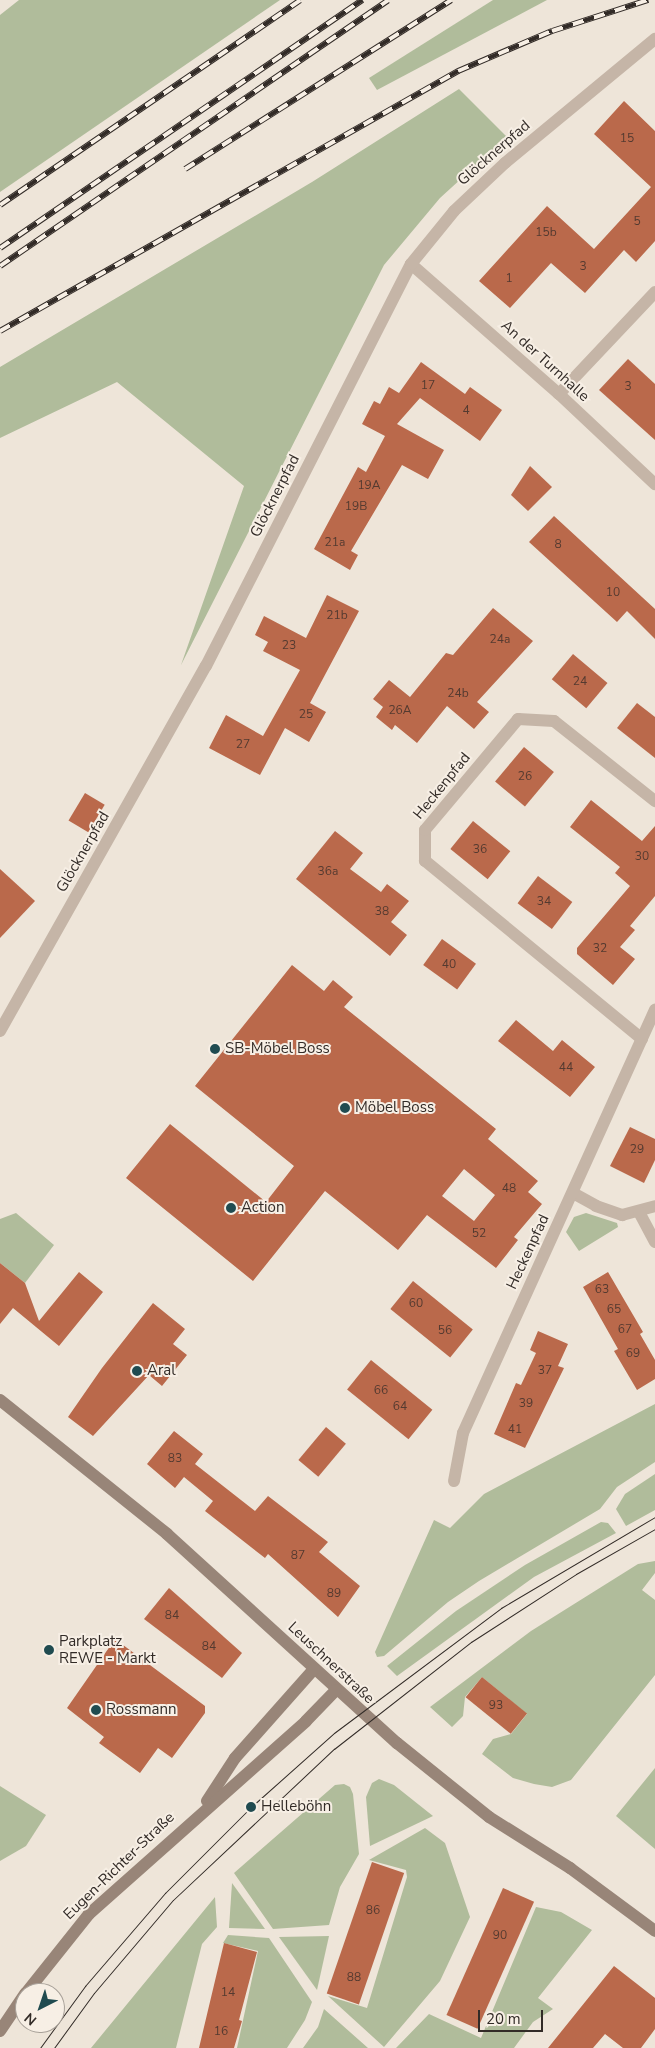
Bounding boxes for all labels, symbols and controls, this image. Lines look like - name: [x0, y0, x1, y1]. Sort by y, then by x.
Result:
- street label: Glöcknerpfad: [454, 117, 534, 189]
- house number: 15: [620, 132, 634, 146]
- house number: 5: [633, 215, 641, 229]
- house number: 15b: [535, 226, 557, 240]
- house number: 3: [579, 260, 587, 274]
- house number: 1: [505, 272, 513, 286]
- street label: An der Turnhalle: [497, 317, 593, 405]
- house number: 17: [421, 379, 435, 393]
- house number: 3: [624, 380, 632, 394]
- house number: 4: [462, 404, 470, 418]
- street label: Glöcknerpfad: [247, 452, 303, 540]
- house number: 19A: [357, 479, 381, 493]
- house number: 19B: [345, 500, 367, 514]
- house number: 21a: [325, 536, 345, 550]
- house number: 8: [554, 538, 562, 552]
- house number: 10: [606, 586, 620, 600]
- house number: 21b: [326, 609, 348, 623]
- house number: 24a: [490, 633, 510, 647]
- house number: 23: [282, 639, 296, 653]
- house number: 24: [573, 675, 587, 689]
- house number: 24b: [447, 687, 469, 701]
- house number: 26A: [388, 704, 412, 718]
- house number: 25: [299, 708, 313, 722]
- house number: 27: [236, 738, 250, 752]
- street label: Heckenpfad: [410, 749, 474, 823]
- house number: 26: [518, 770, 532, 784]
- street label: Glöcknerpfad: [53, 808, 113, 896]
- house number: 36: [473, 843, 487, 857]
- house number: 30: [635, 850, 649, 864]
- house number: 36a: [318, 865, 338, 879]
- house number: 34: [537, 895, 551, 909]
- house number: 38: [375, 905, 389, 919]
- house number: 32: [593, 942, 607, 956]
- house number: 40: [442, 958, 456, 972]
- place label: SB-Möbel Boss: [225, 1040, 330, 1058]
- marker: SB-Möbel Boss: [209, 1043, 221, 1055]
- house number: 44: [559, 1061, 573, 1075]
- place label: Möbel Boss: [355, 1099, 434, 1117]
- marker: Möbel Boss: [339, 1102, 351, 1114]
- house number: 29: [630, 1143, 644, 1157]
- house number: 48: [502, 1182, 516, 1196]
- place label: Action: [241, 1199, 284, 1217]
- marker: Action: [225, 1202, 237, 1214]
- street label: Heckenpfad: [503, 1212, 553, 1292]
- house number: 52: [472, 1227, 486, 1241]
- house number: 63: [595, 1283, 609, 1297]
- house number: 60: [409, 1297, 423, 1311]
- house number: 65: [607, 1303, 621, 1317]
- house number: 67: [618, 1323, 632, 1337]
- house number: 56: [438, 1324, 452, 1338]
- house number: 69: [626, 1347, 640, 1361]
- place label: Aral: [147, 1362, 176, 1380]
- house number: 37: [538, 1364, 552, 1378]
- marker: Aral: [131, 1365, 143, 1377]
- house number: 66: [374, 1384, 388, 1398]
- house number: 39: [519, 1397, 533, 1411]
- house number: 64: [393, 1400, 407, 1414]
- house number: 41: [508, 1423, 522, 1437]
- house number: 83: [168, 1452, 182, 1466]
- house number: 87: [291, 1549, 305, 1563]
- house number: 89: [327, 1587, 341, 1601]
- house number: 84: [165, 1609, 179, 1623]
- street label: Leuschnerstraße: [284, 1618, 378, 1708]
- place label: Parkplatz REWE - Markt: [59, 1632, 156, 1667]
- house number: 84: [202, 1640, 216, 1654]
- marker: Parkplatz REWE - Markt: [43, 1644, 55, 1656]
- house number: 93: [489, 1699, 503, 1713]
- place label: Rossmann: [106, 1701, 176, 1719]
- marker: Rossmann: [90, 1704, 102, 1716]
- place label: Helleböhn: [261, 1798, 331, 1816]
- marker: Helleböhn: [245, 1801, 257, 1813]
- street label: Eugen-Richter-Straße: [60, 1808, 178, 1924]
- house number: 86: [366, 1904, 380, 1918]
- house number: 90: [493, 1929, 507, 1943]
- house number: 88: [347, 1971, 361, 1985]
- north arrow: [15, 1983, 65, 2033]
- house number: 14: [221, 1986, 235, 2000]
- scale bar: [480, 2000, 545, 2032]
- text: N: [20, 2008, 41, 2030]
- text: 20 m: [486, 2009, 521, 2029]
- house number: 16: [214, 2025, 228, 2039]

